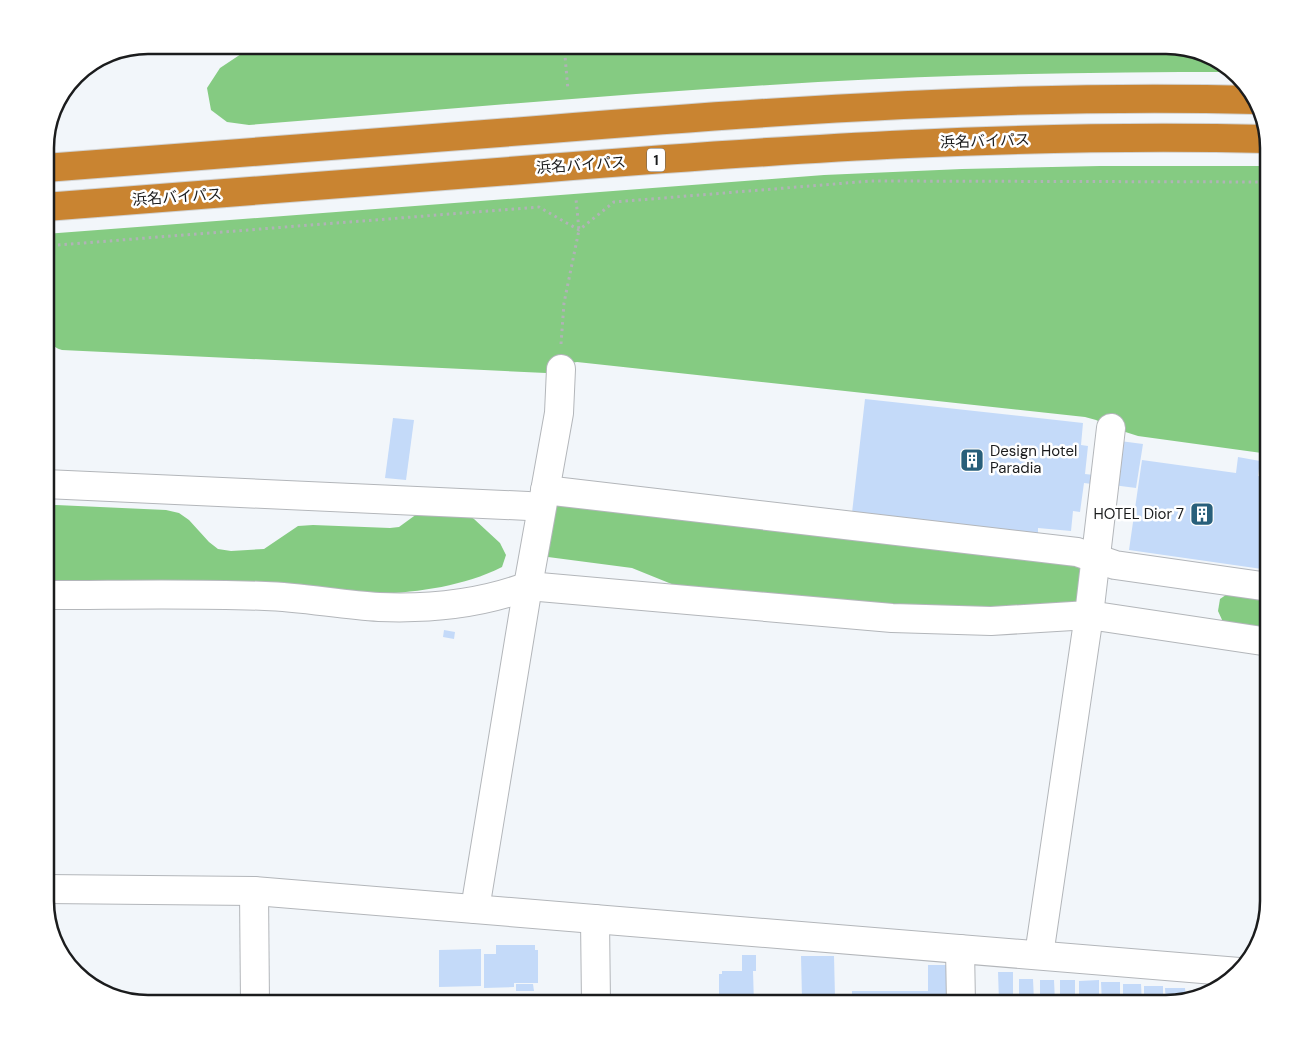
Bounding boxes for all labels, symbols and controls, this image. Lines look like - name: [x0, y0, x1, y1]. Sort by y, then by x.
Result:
- street label: 浜名バイパス: [940, 129, 1030, 153]
- road number: 1: [647, 148, 665, 172]
- street label: 浜名バイパス: [536, 152, 626, 178]
- street label: 浜名バイパス: [132, 184, 222, 210]
- place label: Design Hotel Paradia: [990, 441, 1077, 478]
- building icon: Design Hotel Paradia: [959, 447, 985, 473]
- building icon: HOTEL Dior 7: [1189, 501, 1215, 527]
- place label: HOTEL Dior 7: [1094, 504, 1184, 524]

